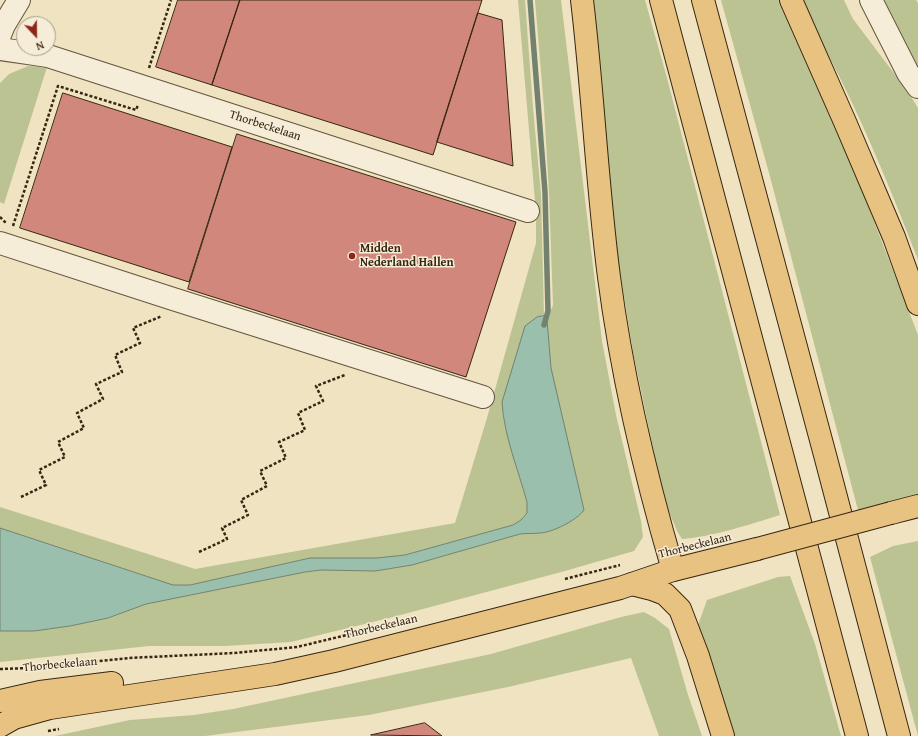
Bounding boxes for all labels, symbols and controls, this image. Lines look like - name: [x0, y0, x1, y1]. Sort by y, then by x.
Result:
- north arrow: [16, 16, 56, 56]
- text: N: [34, 37, 47, 55]
- street label: Thorbeckelaan: [227, 108, 303, 144]
- place label: Midden Nederland Hallen: [360, 242, 454, 270]
- marker: Midden Nederland Hallen: [347, 251, 357, 261]
- street label: Thorbeckelaan: [657, 530, 733, 562]
- street label: Thorbeckelaan: [343, 612, 419, 642]
- street label: Thorbeckelaan: [22, 655, 98, 675]

